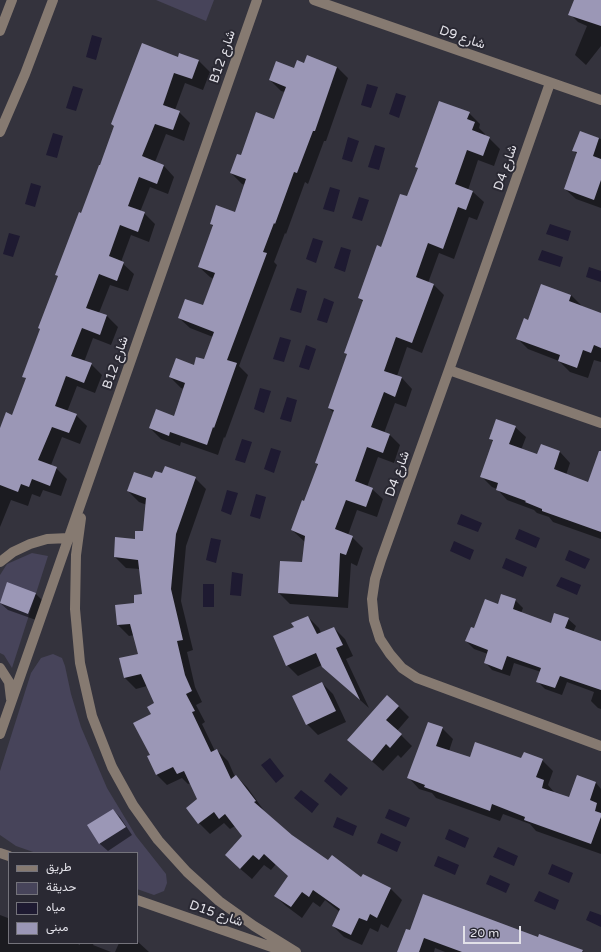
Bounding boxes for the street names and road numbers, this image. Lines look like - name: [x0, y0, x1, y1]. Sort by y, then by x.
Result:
- street label: D9 شارع: [437, 23, 487, 53]
- street label: B12 شارع: [207, 29, 239, 85]
- street label: D4 شارع: [491, 143, 521, 193]
- street label: B12 شارع: [100, 335, 132, 391]
- street label: D4 شارع: [383, 449, 413, 499]
- street label: D15 شارع: [187, 898, 245, 930]

